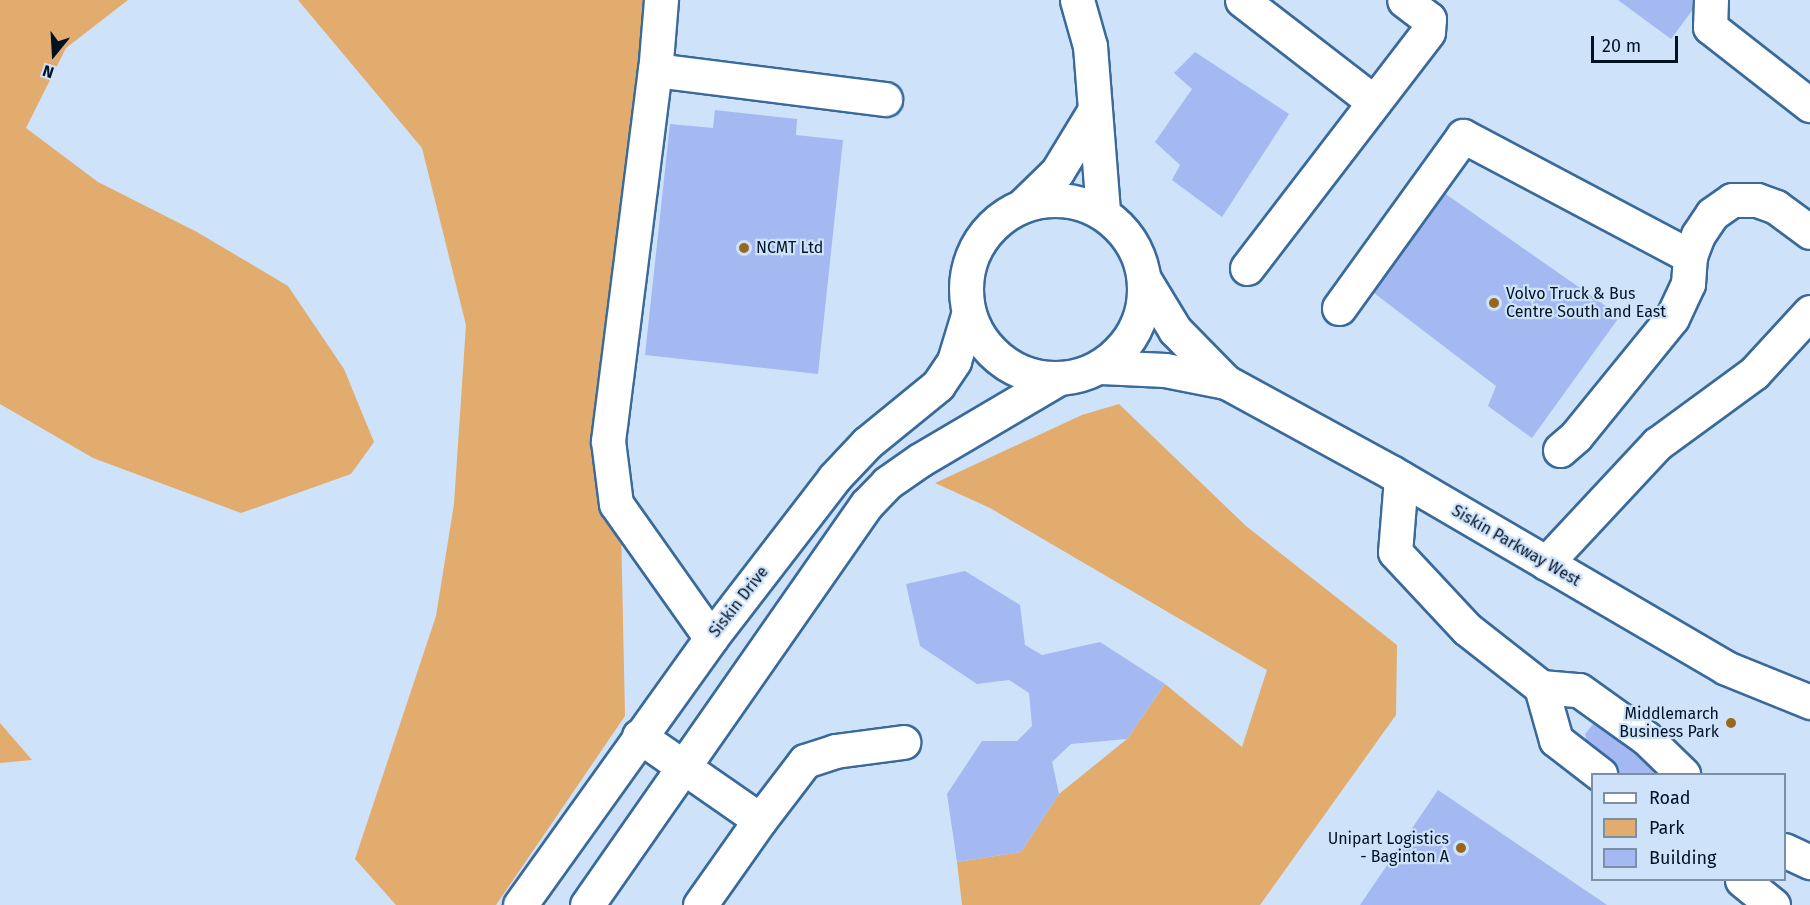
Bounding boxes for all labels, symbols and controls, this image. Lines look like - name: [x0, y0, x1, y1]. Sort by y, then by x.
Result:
- north arrow: [24, 24, 84, 84]
- scale bar: [1594, 24, 1681, 62]
- text: 20 m: [1602, 35, 1641, 57]
- text: N: [40, 61, 56, 82]
- place label: NCMT Ltd: [756, 238, 823, 258]
- marker: NCMT Ltd: [737, 241, 751, 255]
- place label: Volvo Truck & Bus Centre South and East: [1506, 284, 1666, 322]
- marker: Volvo Truck & Bus Centre South and East: [1487, 296, 1501, 310]
- street label: Siskin Parkway West: [1448, 501, 1584, 591]
- street label: Siskin Drive: [705, 563, 773, 641]
- place label: Middlemarch Business Park: [1619, 704, 1719, 742]
- marker: Middlemarch Business Park: [1724, 716, 1738, 730]
- legend: [1591, 773, 1786, 881]
- text: Road: [1649, 787, 1691, 809]
- text: Park: [1649, 817, 1684, 839]
- place label: Unipart Logistics - Baginton A: [1328, 829, 1449, 867]
- marker: Unipart Logistics - Baginton A: [1454, 841, 1468, 855]
- text: Building: [1649, 847, 1716, 869]

